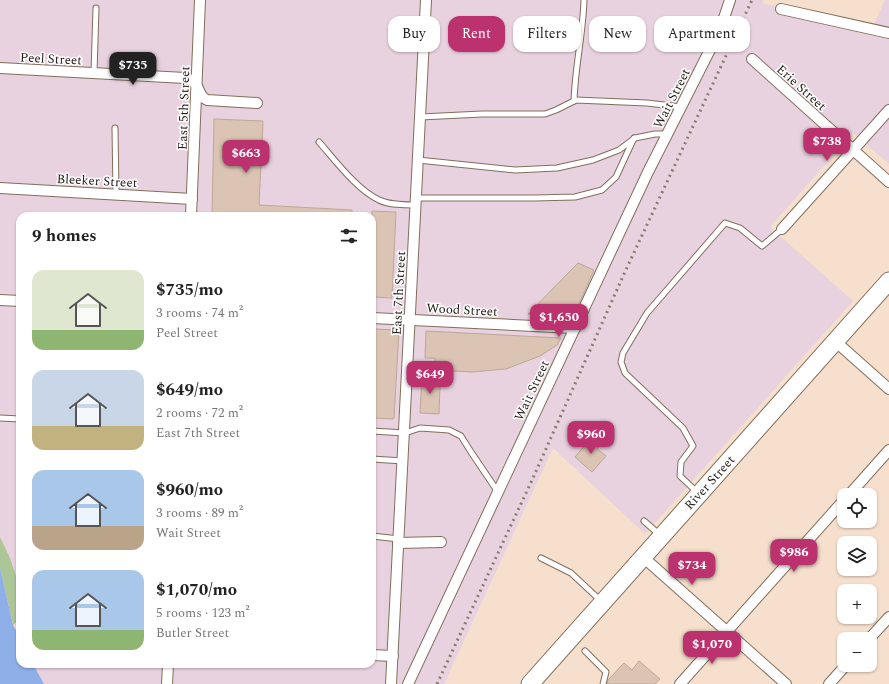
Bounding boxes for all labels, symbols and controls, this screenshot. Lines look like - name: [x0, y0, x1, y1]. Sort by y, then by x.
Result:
- chip: Buy: [388, 16, 440, 52]
- chip: Rent: [448, 16, 505, 52]
- chip: Filters: [513, 16, 581, 52]
- chip: New: [589, 16, 646, 52]
- chip: Apartment: [654, 16, 750, 52]
- street label: Peel Street: [20, 47, 83, 71]
- pin: $735: [109, 52, 157, 86]
- text: $735: [118, 55, 148, 75]
- street label: Erie Street: [772, 60, 831, 116]
- street label: East 5th Street: [173, 65, 195, 150]
- street label: Wait Street: [648, 65, 696, 132]
- pin: $738: [803, 128, 851, 162]
- text: $738: [812, 131, 842, 151]
- pin: $663: [222, 140, 270, 174]
- text: $663: [231, 143, 261, 163]
- street label: Bleeker Street: [56, 169, 138, 193]
- text: 9 homes: [32, 223, 97, 249]
- icon: filters: [338, 225, 360, 247]
- street label: East 7th Street: [387, 250, 411, 336]
- text: $735/mo: [156, 277, 223, 303]
- icon: home: [64, 286, 112, 334]
- street label: Wood Street: [426, 298, 498, 322]
- text: 3 rooms · 74 m²: [156, 303, 243, 323]
- pin: $1,650: [526, 304, 592, 338]
- text: $1,650: [539, 307, 579, 327]
- text: Peel Street: [156, 323, 218, 343]
- street label: Wait Street: [509, 356, 555, 424]
- pin: $649: [406, 361, 454, 395]
- text: $649: [415, 364, 445, 384]
- text: $649/mo: [156, 377, 223, 403]
- icon: home: [64, 386, 112, 434]
- text: 2 rooms · 72 m²: [156, 403, 243, 423]
- pin: $960: [567, 421, 615, 455]
- text: East 7th Street: [156, 423, 240, 443]
- text: $960: [576, 424, 606, 444]
- street label: River Street: [680, 451, 740, 515]
- text: $960/mo: [156, 477, 223, 503]
- icon: home: [64, 486, 112, 534]
- map controls: [837, 488, 877, 672]
- button: locate: [837, 488, 877, 528]
- text: 3 rooms · 89 m²: [156, 503, 243, 523]
- text: Wait Street: [156, 523, 221, 543]
- button: layers: [837, 536, 877, 576]
- pin: $986: [770, 539, 818, 573]
- text: $986: [779, 542, 809, 562]
- pin: $734: [668, 552, 716, 586]
- text: $734: [677, 555, 707, 575]
- text: $1,070/mo: [156, 577, 237, 603]
- button: +: [837, 584, 877, 624]
- icon: home: [64, 586, 112, 634]
- text: 5 rooms · 123 m²: [156, 603, 250, 623]
- text: Butler Street: [156, 623, 229, 643]
- pin: $1,070: [679, 631, 745, 665]
- button: −: [837, 632, 877, 672]
- text: $1,070: [692, 634, 732, 654]

